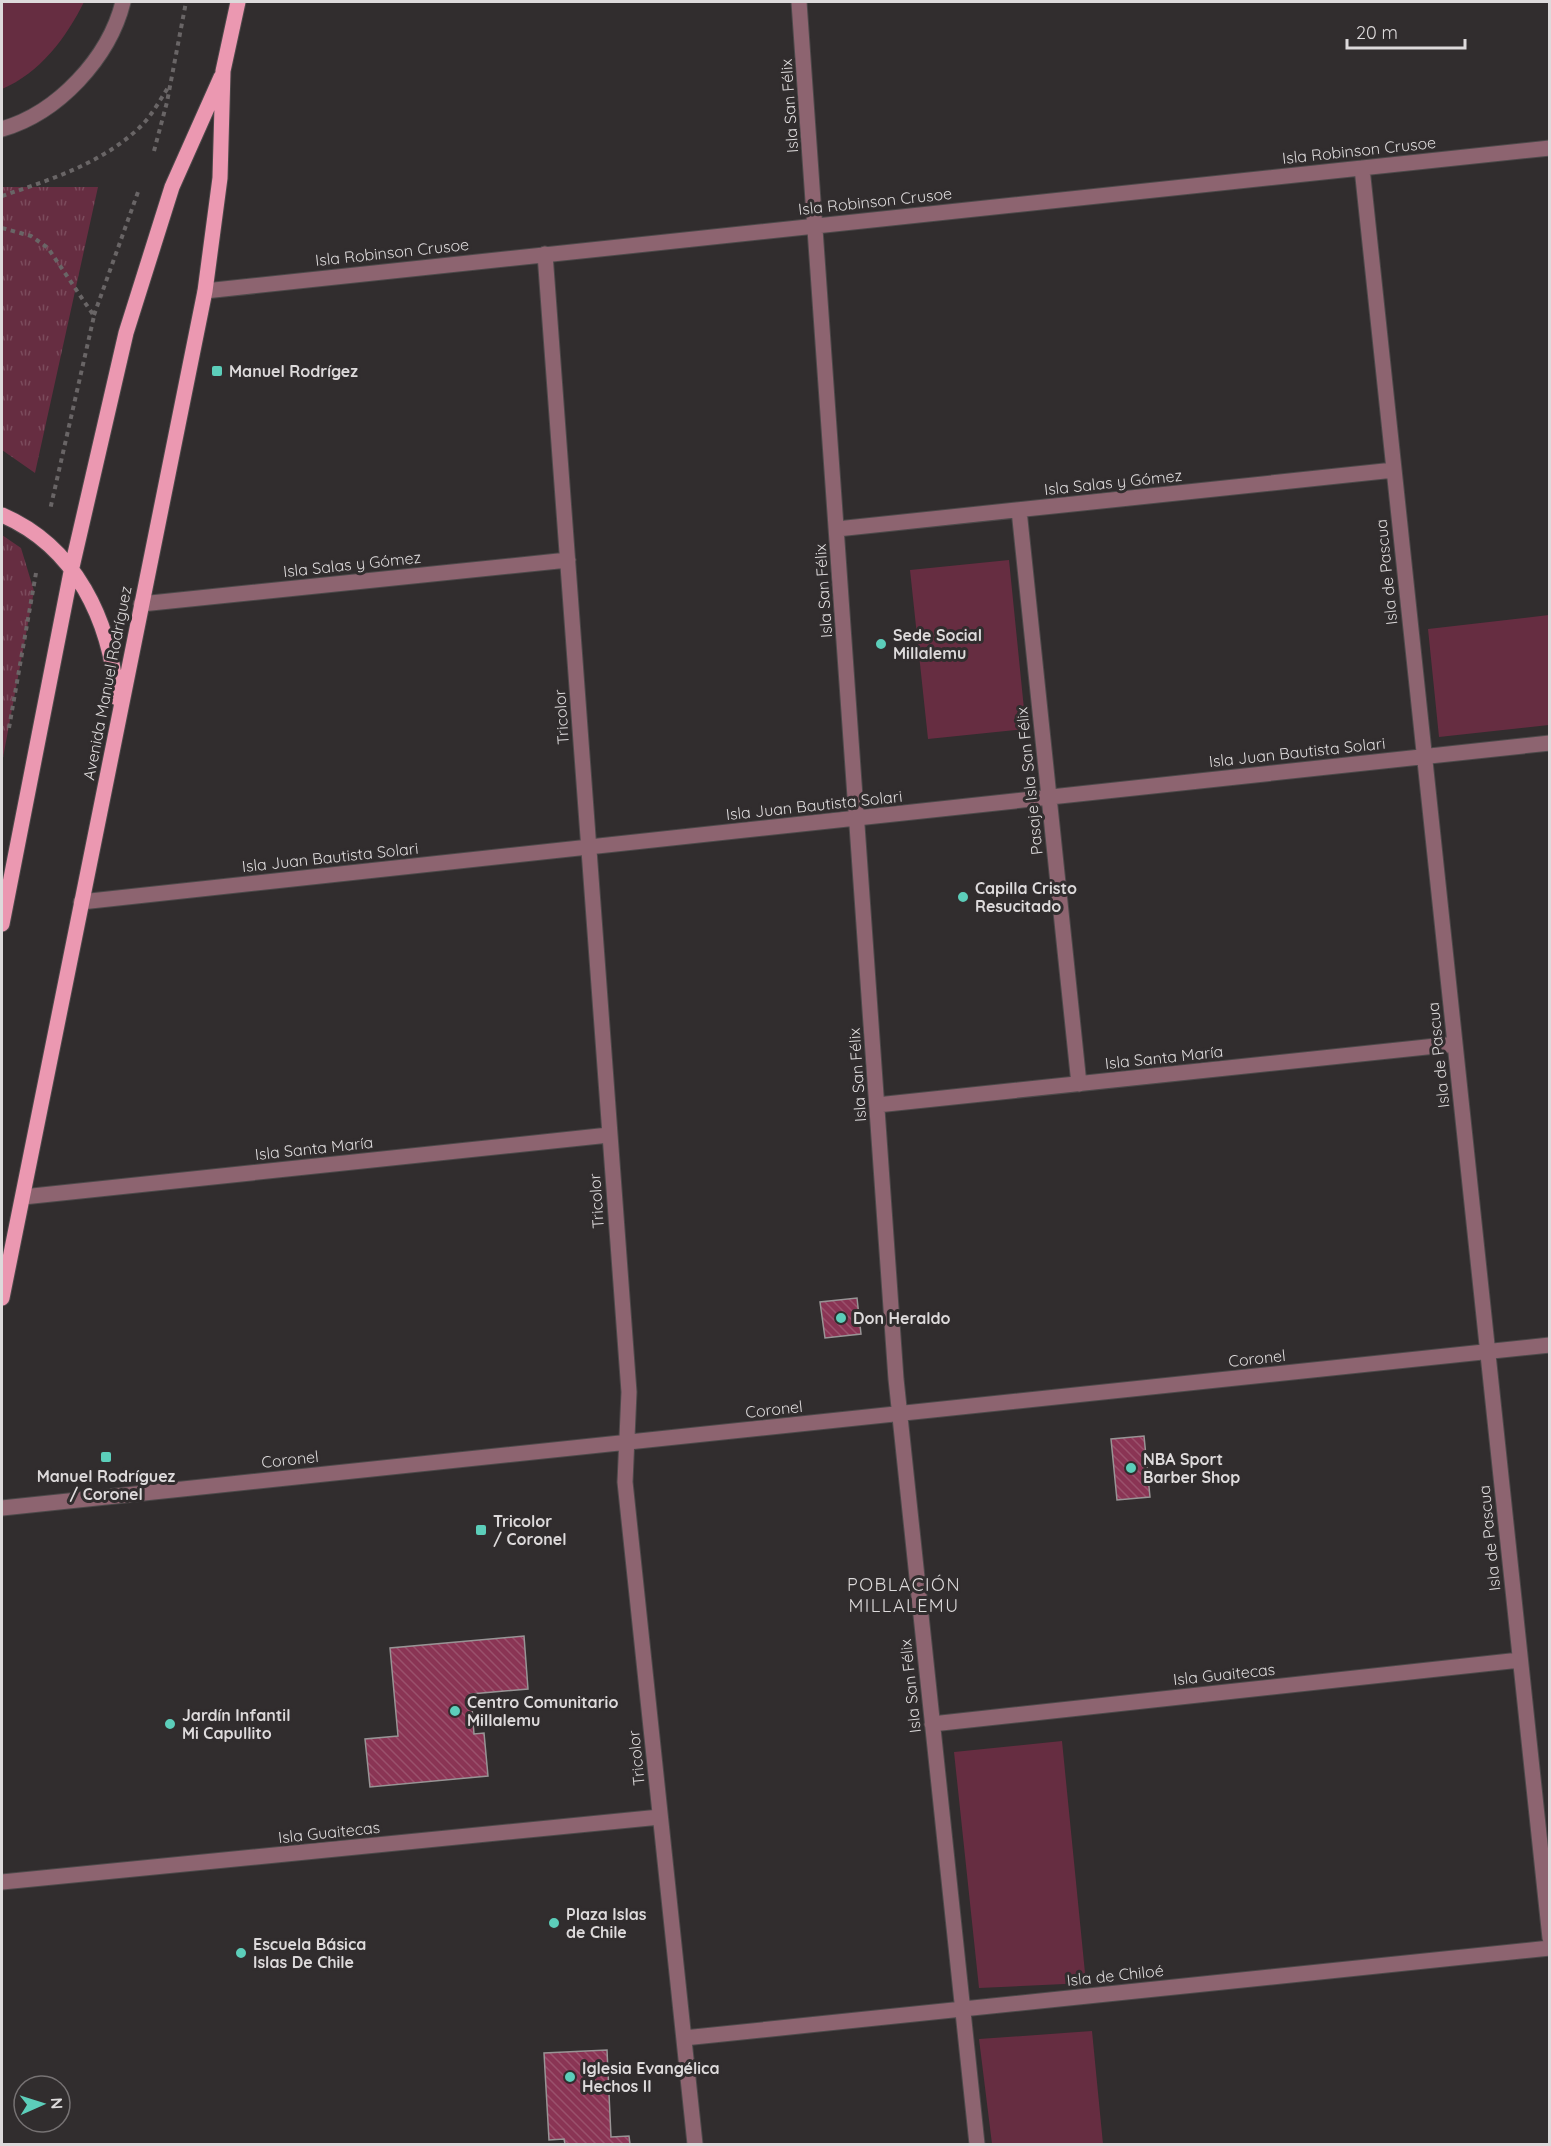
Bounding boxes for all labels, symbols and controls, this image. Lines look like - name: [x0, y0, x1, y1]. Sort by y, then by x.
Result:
- scale bar: [1347, 12, 1466, 50]
- text: 20 m: [1356, 21, 1398, 44]
- street label: Isla San Félix: [776, 58, 802, 154]
- street label: Isla Robinson Crusoe: [1281, 132, 1437, 168]
- street label: Isla Robinson Crusoe: [797, 183, 953, 219]
- street label: Isla Robinson Crusoe: [314, 234, 470, 270]
- place label: Manuel Rodrígez: [229, 361, 358, 381]
- marker: Manuel Rodrígez: [210, 364, 224, 378]
- street label: Isla Salas y Gómez: [1043, 465, 1183, 499]
- street label: Isla de Pascua: [1371, 518, 1401, 626]
- street label: Isla San Félix: [810, 543, 836, 639]
- street label: Isla Salas y Gómez: [282, 547, 422, 581]
- street label: Avenida Manuel Rodríguez: [78, 584, 136, 782]
- place label: Sede Social Millalemu: [893, 625, 982, 663]
- marker: Sede Social Millalemu: [874, 637, 888, 651]
- street label: Tricolor: [549, 689, 573, 745]
- street label: Pasaje Isla San Félix: [1011, 706, 1047, 856]
- street label: Isla Juan Bautista Solari: [1208, 733, 1386, 771]
- street label: Isla Juan Bautista Solari: [725, 786, 903, 824]
- street label: Isla Juan Bautista Solari: [241, 838, 419, 876]
- place label: Capilla Cristo Resucitado: [975, 878, 1077, 916]
- marker: Capilla Cristo Resucitado: [956, 890, 970, 904]
- street label: Isla de Pascua: [1423, 1001, 1453, 1109]
- street label: Isla San Félix: [844, 1027, 870, 1123]
- street label: Isla Santa María: [1104, 1041, 1224, 1073]
- street label: Isla Santa María: [254, 1132, 374, 1164]
- street label: Tricolor: [584, 1173, 608, 1229]
- place label: Don Heraldo: [853, 1308, 951, 1328]
- marker: Don Heraldo: [834, 1311, 848, 1325]
- street label: Coronel: [1227, 1345, 1287, 1371]
- street label: Coronel: [744, 1396, 804, 1422]
- street label: Coronel: [260, 1446, 320, 1472]
- place label: NBA Sport Barber Shop: [1143, 1449, 1240, 1487]
- marker: Manuel Rodríguez / Coronel: [99, 1450, 113, 1464]
- marker: NBA Sport Barber Shop: [1124, 1461, 1138, 1475]
- place label: Manuel Rodríguez / Coronel: [37, 1466, 176, 1504]
- street label: Isla de Pascua: [1474, 1484, 1504, 1592]
- place label: Tricolor / Coronel: [493, 1511, 566, 1549]
- marker: Tricolor / Coronel: [474, 1523, 488, 1537]
- district label: POBLACIÓN MILLALEMU: [847, 1573, 961, 1617]
- street label: Isla San Félix: [895, 1638, 925, 1734]
- street label: Isla Guaitecas: [1172, 1659, 1276, 1689]
- place label: Centro Comunitario Millalemu: [467, 1692, 618, 1730]
- marker: Centro Comunitario Millalemu: [448, 1704, 462, 1718]
- place label: Jardín Infantil Mi Capullito: [182, 1705, 290, 1743]
- marker: Jardín Infantil Mi Capullito: [163, 1717, 177, 1731]
- street label: Tricolor: [623, 1729, 649, 1787]
- street label: Isla Guaitecas: [277, 1817, 381, 1847]
- place label: Plaza Islas de Chile: [566, 1904, 647, 1942]
- marker: Plaza Islas de Chile: [547, 1916, 561, 1930]
- place label: Escuela Básica Islas De Chile: [253, 1934, 366, 1972]
- marker: Escuela Básica Islas De Chile: [234, 1946, 248, 1960]
- street label: Isla de Chiloé: [1065, 1960, 1165, 1990]
- place label: Iglesia Evangélica Hechos II: [582, 2058, 719, 2096]
- marker: Iglesia Evangélica Hechos II: [563, 2070, 577, 2084]
- north arrow: [12, 2074, 72, 2134]
- text: N: [47, 2097, 67, 2110]

